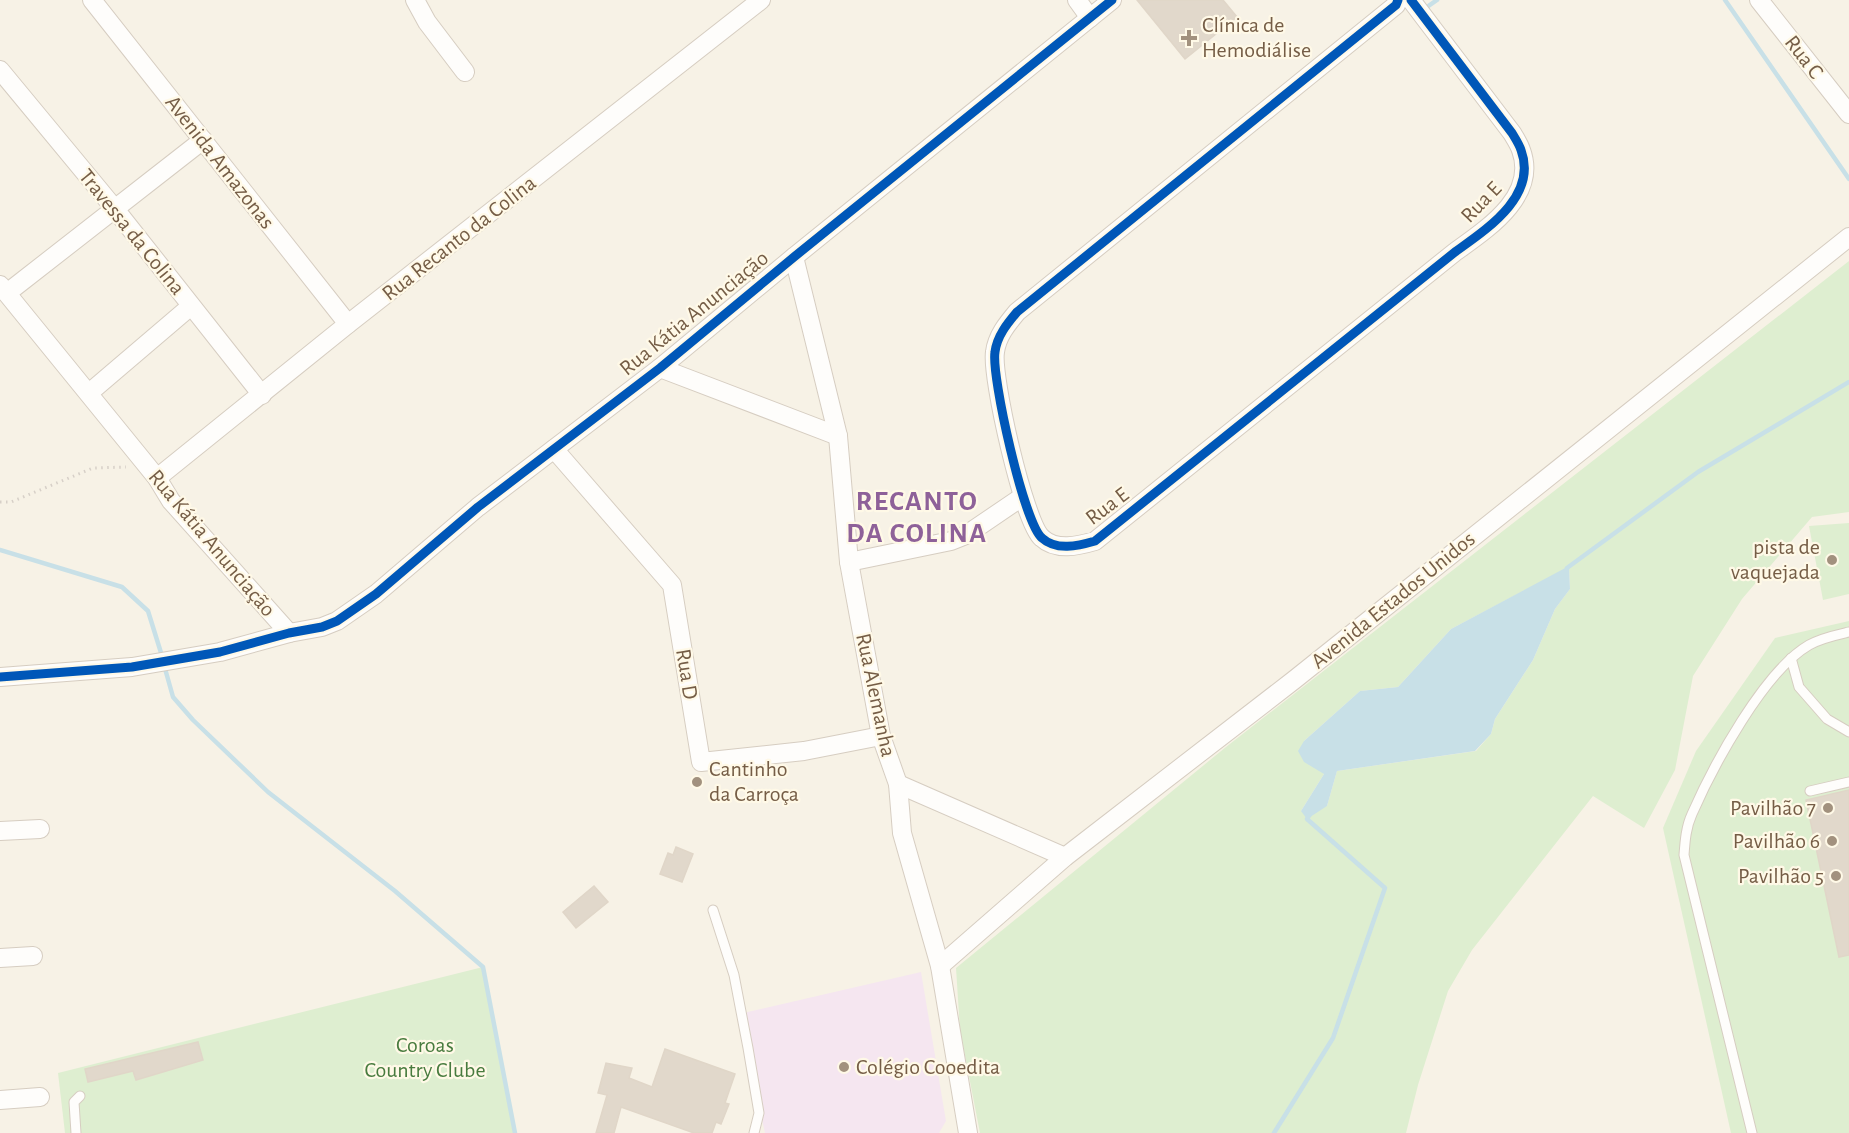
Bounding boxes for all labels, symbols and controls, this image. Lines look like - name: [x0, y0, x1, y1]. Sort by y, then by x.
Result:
- place label: Clínica de Hemodiálise: [1202, 14, 1311, 61]
- marker: Clínica de Hemodiálise: [1180, 29, 1198, 47]
- street label: Rua C: [1780, 31, 1828, 83]
- street label: Avenida Amazonas: [161, 91, 279, 233]
- street label: Travessa da Colina: [75, 165, 189, 299]
- street label: Rua Recanto da Colina: [378, 171, 540, 305]
- street label: Rua E: [1457, 177, 1506, 227]
- street label: Rua Kátia Anunciação: [615, 246, 773, 380]
- street label: Rua Kátia Anunciação: [144, 465, 280, 621]
- street label: Rua E: [1081, 483, 1133, 529]
- district label: RECANTO DA COLINA: [846, 488, 988, 548]
- street label: Avenida Estados Unidos: [1307, 527, 1479, 673]
- place label: pista de vaquejada: [1731, 536, 1820, 583]
- marker: pista de vaquejada: [1825, 553, 1839, 567]
- street label: Rua Alemanha: [852, 631, 900, 759]
- street label: Rua D: [672, 647, 702, 701]
- place label: Cantinho da Carroça: [709, 758, 799, 805]
- marker: Cantinho da Carroça: [690, 775, 704, 789]
- place label: Pavilhão 7: [1730, 797, 1816, 819]
- marker: Pavilhão 7: [1821, 801, 1835, 815]
- place label: Pavilhão 6: [1733, 830, 1820, 852]
- marker: Pavilhão 6: [1825, 834, 1839, 848]
- place label: Pavilhão 5: [1738, 865, 1824, 887]
- marker: Pavilhão 5: [1829, 869, 1843, 883]
- park label: Coroas Country Clube: [364, 1034, 486, 1081]
- place label: Colégio Cooedita: [856, 1056, 1000, 1078]
- marker: Colégio Cooedita: [837, 1060, 851, 1074]

